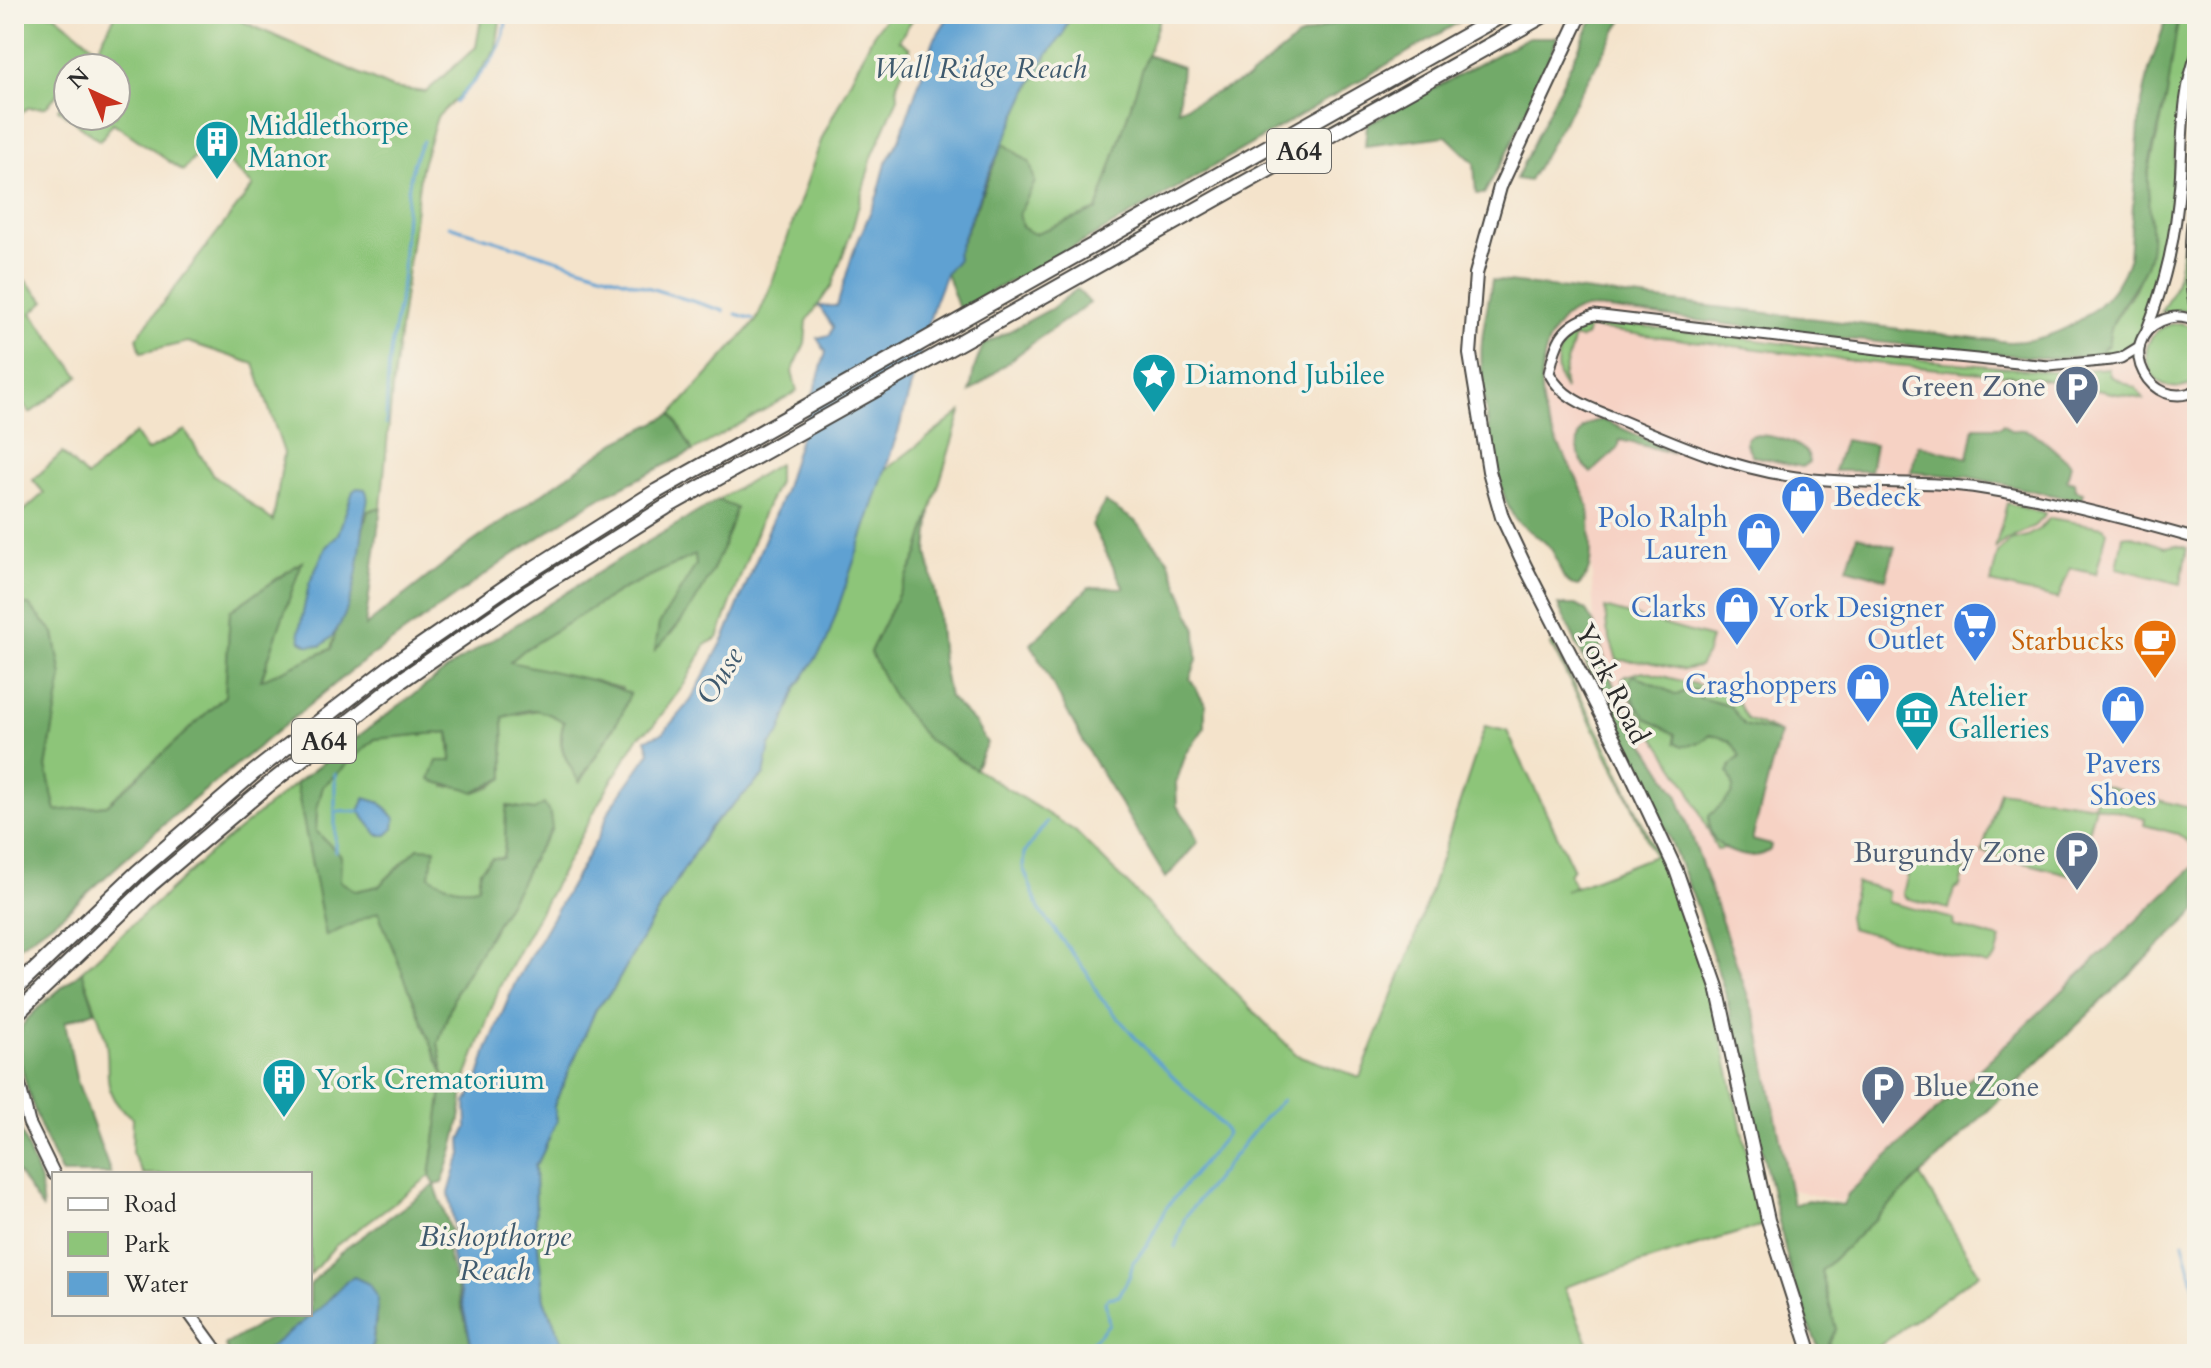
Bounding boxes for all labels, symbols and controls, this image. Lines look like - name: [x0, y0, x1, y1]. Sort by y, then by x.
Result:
- water label: Wall Ridge Reach: [873, 48, 1087, 89]
- north arrow: [52, 52, 132, 132]
- text: N: [62, 61, 96, 96]
- place label: Middlethorpe Manor: [248, 107, 409, 177]
- building icon: Middlethorpe Manor: [193, 118, 241, 181]
- road number: A64: [1267, 129, 1331, 173]
- place icon: Diamond Jubilee: [1130, 351, 1178, 414]
- place label: Diamond Jubilee: [1185, 356, 1385, 394]
- parking icon: Green Zone: [2053, 363, 2101, 426]
- place label: Green Zone: [1901, 368, 2046, 406]
- shop icon: Bedeck: [1779, 473, 1827, 536]
- place label: Bedeck: [1834, 478, 1921, 516]
- place label: Polo Ralph Lauren: [1598, 499, 1728, 569]
- shop icon: Polo Ralph Lauren: [1735, 510, 1783, 573]
- shop icon: Clarks: [1713, 584, 1761, 647]
- place label: Clarks: [1631, 589, 1706, 627]
- place label: York Designer Outlet: [1768, 589, 1945, 659]
- supermarket icon: York Designer Outlet: [1951, 600, 1999, 663]
- street label: York Road: [1566, 617, 1659, 751]
- cafe icon: Starbucks: [2131, 617, 2179, 680]
- place label: Starbucks: [2011, 622, 2124, 660]
- water label: Ouse: [686, 639, 754, 713]
- shop icon: Craghoppers: [1844, 661, 1892, 724]
- place label: Craghoppers: [1685, 666, 1837, 704]
- place label: Atelier Galleries: [1948, 678, 2049, 748]
- shop icon: Pavers Shoes: [2099, 683, 2147, 746]
- museum icon: Atelier Galleries: [1893, 689, 1941, 752]
- road number: A64: [292, 719, 356, 763]
- place label: Pavers Shoes: [2085, 745, 2161, 815]
- parking icon: Burgundy Zone: [2053, 829, 2101, 892]
- place label: Burgundy Zone: [1853, 834, 2046, 872]
- building icon: York Crematorium: [260, 1056, 308, 1119]
- place label: York Crematorium: [315, 1061, 545, 1099]
- parking icon: Blue Zone: [1859, 1063, 1907, 1126]
- place label: Blue Zone: [1914, 1068, 2039, 1106]
- legend: [52, 1172, 312, 1316]
- text: Road: [124, 1188, 177, 1221]
- water label: Bishopthorpe Reach: [419, 1216, 572, 1291]
- text: Park: [124, 1228, 170, 1261]
- text: Water: [123, 1268, 188, 1301]

